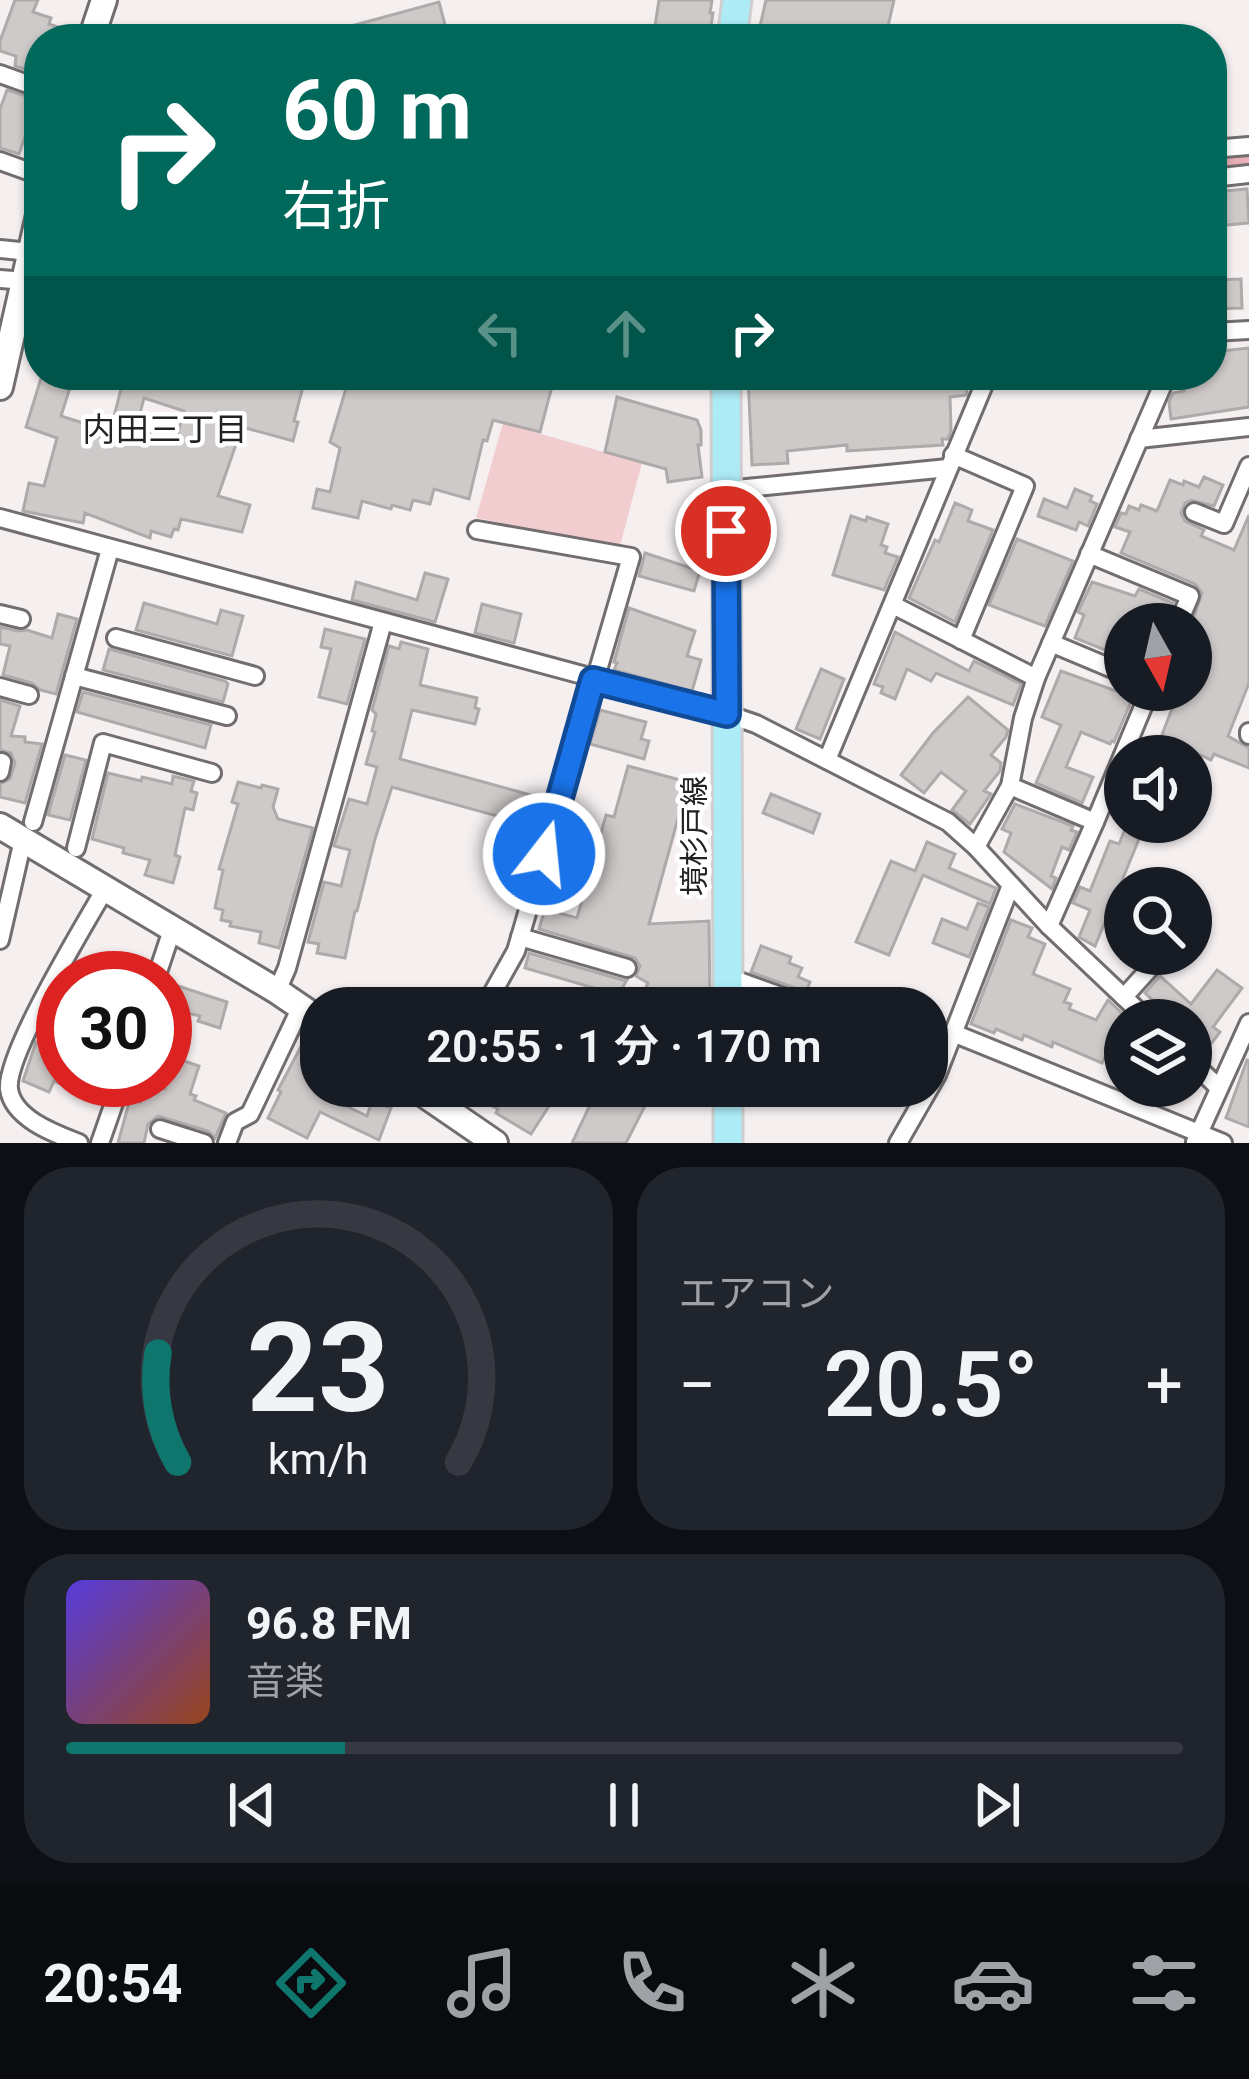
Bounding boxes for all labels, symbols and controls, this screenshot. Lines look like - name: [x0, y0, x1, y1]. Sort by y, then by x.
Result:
- text: 60 m: [282, 61, 472, 160]
- icon: right: [84, 72, 240, 228]
- text: 右折: [282, 175, 390, 238]
- icon: left: [467, 300, 533, 366]
- icon: ahead: [593, 300, 659, 366]
- icon: right: [719, 300, 785, 366]
- district label: 内田三丁目: [83, 410, 248, 449]
- pin: [675, 480, 777, 582]
- icon: arrive: [693, 498, 759, 564]
- north arrow: [1104, 603, 1212, 711]
- map controls: [1104, 603, 1212, 1107]
- button: sound: [1104, 735, 1212, 843]
- street label: 境杉戸線: [677, 776, 712, 896]
- position arrow: [481, 791, 607, 917]
- button: search: [1104, 867, 1212, 975]
- speed limit sign: 30: [36, 951, 192, 1107]
- button: layers: [1104, 999, 1212, 1107]
- text: 20:55 · 1 分 · 170 m: [426, 1020, 822, 1073]
- text: エアコン: [679, 1271, 835, 1317]
- text: 23: [247, 1295, 390, 1441]
- text: 20.5°: [824, 1333, 1038, 1438]
- text: −: [679, 1347, 716, 1424]
- text: +: [1146, 1347, 1183, 1424]
- text: km/h: [268, 1433, 369, 1483]
- text: 96.8 FM: [246, 1597, 412, 1650]
- text: 音楽: [246, 1659, 324, 1705]
- icon: previous: [219, 1772, 285, 1838]
- icon: pause: [591, 1772, 657, 1838]
- icon: next: [964, 1772, 1030, 1838]
- icon: directions: [269, 1941, 353, 2025]
- icon: music: [440, 1941, 524, 2025]
- icon: phone: [610, 1941, 694, 2025]
- icon: climate: [781, 1941, 865, 2025]
- icon: car: [951, 1941, 1035, 2025]
- icon: filters: [1122, 1941, 1206, 2025]
- text: 20:54: [43, 1952, 182, 2015]

